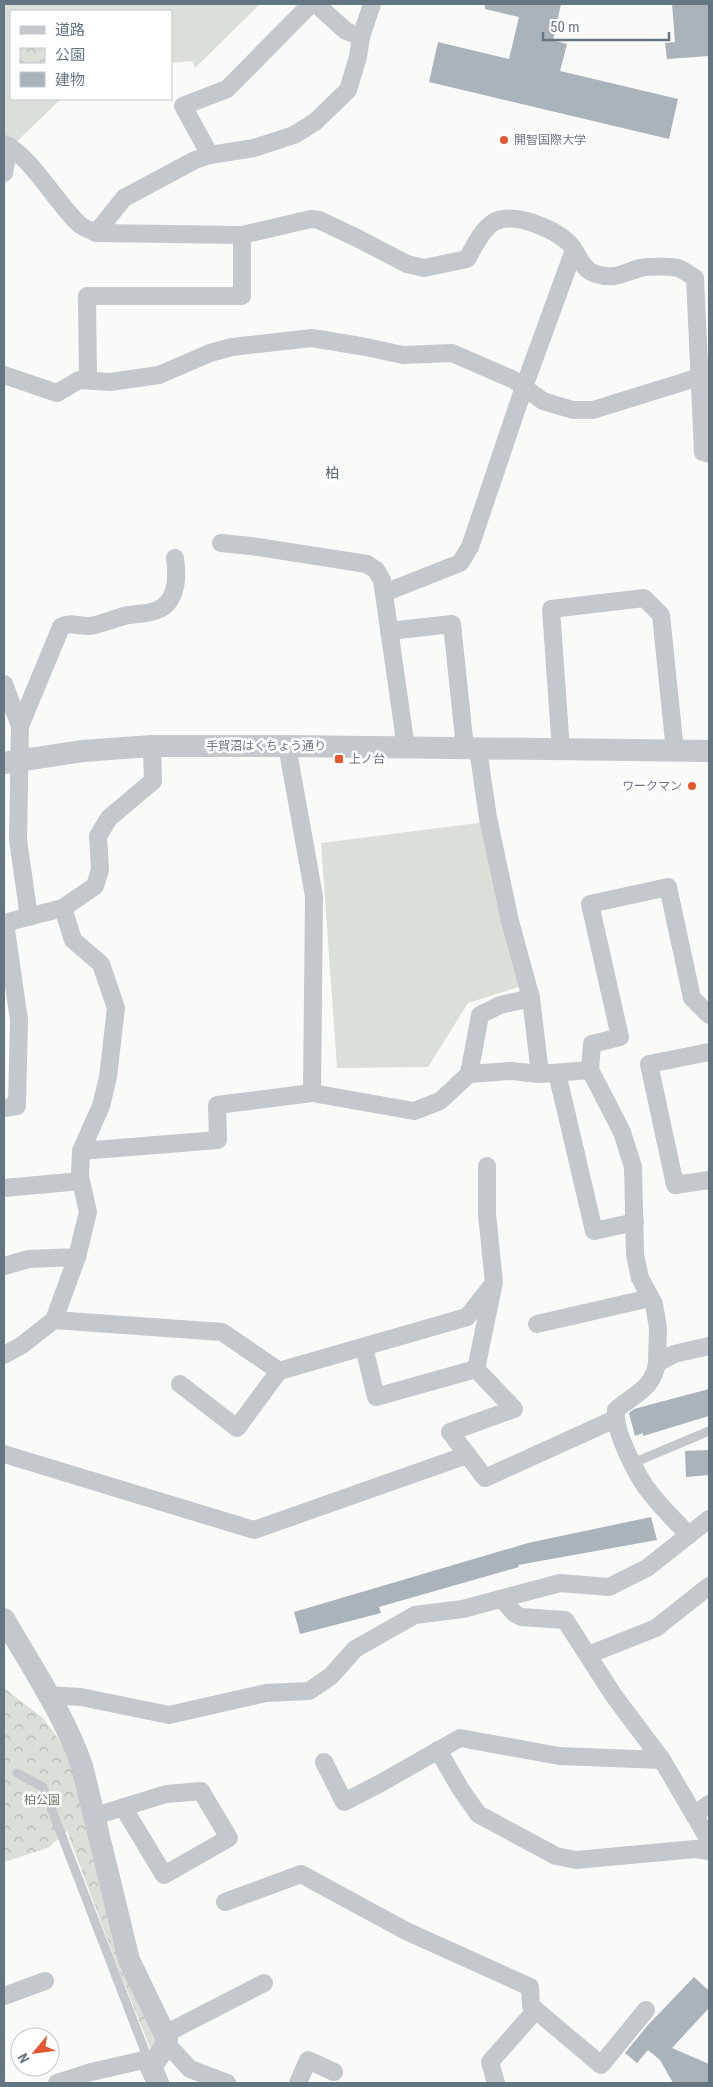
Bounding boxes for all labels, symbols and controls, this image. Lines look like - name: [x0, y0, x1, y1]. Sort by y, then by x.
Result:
- legend: [10, 10, 172, 100]
- scale bar: [543, 10, 669, 42]
- text: 50 m: [550, 18, 580, 36]
- text: 道路: [55, 21, 85, 39]
- text: 公園: [55, 46, 85, 64]
- text: 建物: [55, 71, 85, 89]
- place label: 開智国際大学: [514, 133, 586, 147]
- marker: 開智国際大学: [498, 134, 510, 146]
- district label: 柏: [325, 465, 339, 481]
- street label: 手賀沼はくちょう通り: [206, 739, 326, 753]
- place label: 上ノ台: [349, 752, 385, 766]
- marker: 上ノ台: [333, 753, 345, 765]
- place label: ワークマン: [622, 779, 682, 793]
- marker: ワークマン: [686, 780, 698, 792]
- park label: 柏公園: [24, 1793, 60, 1807]
- north arrow: [10, 2027, 60, 2077]
- text: N: [15, 2051, 33, 2066]

